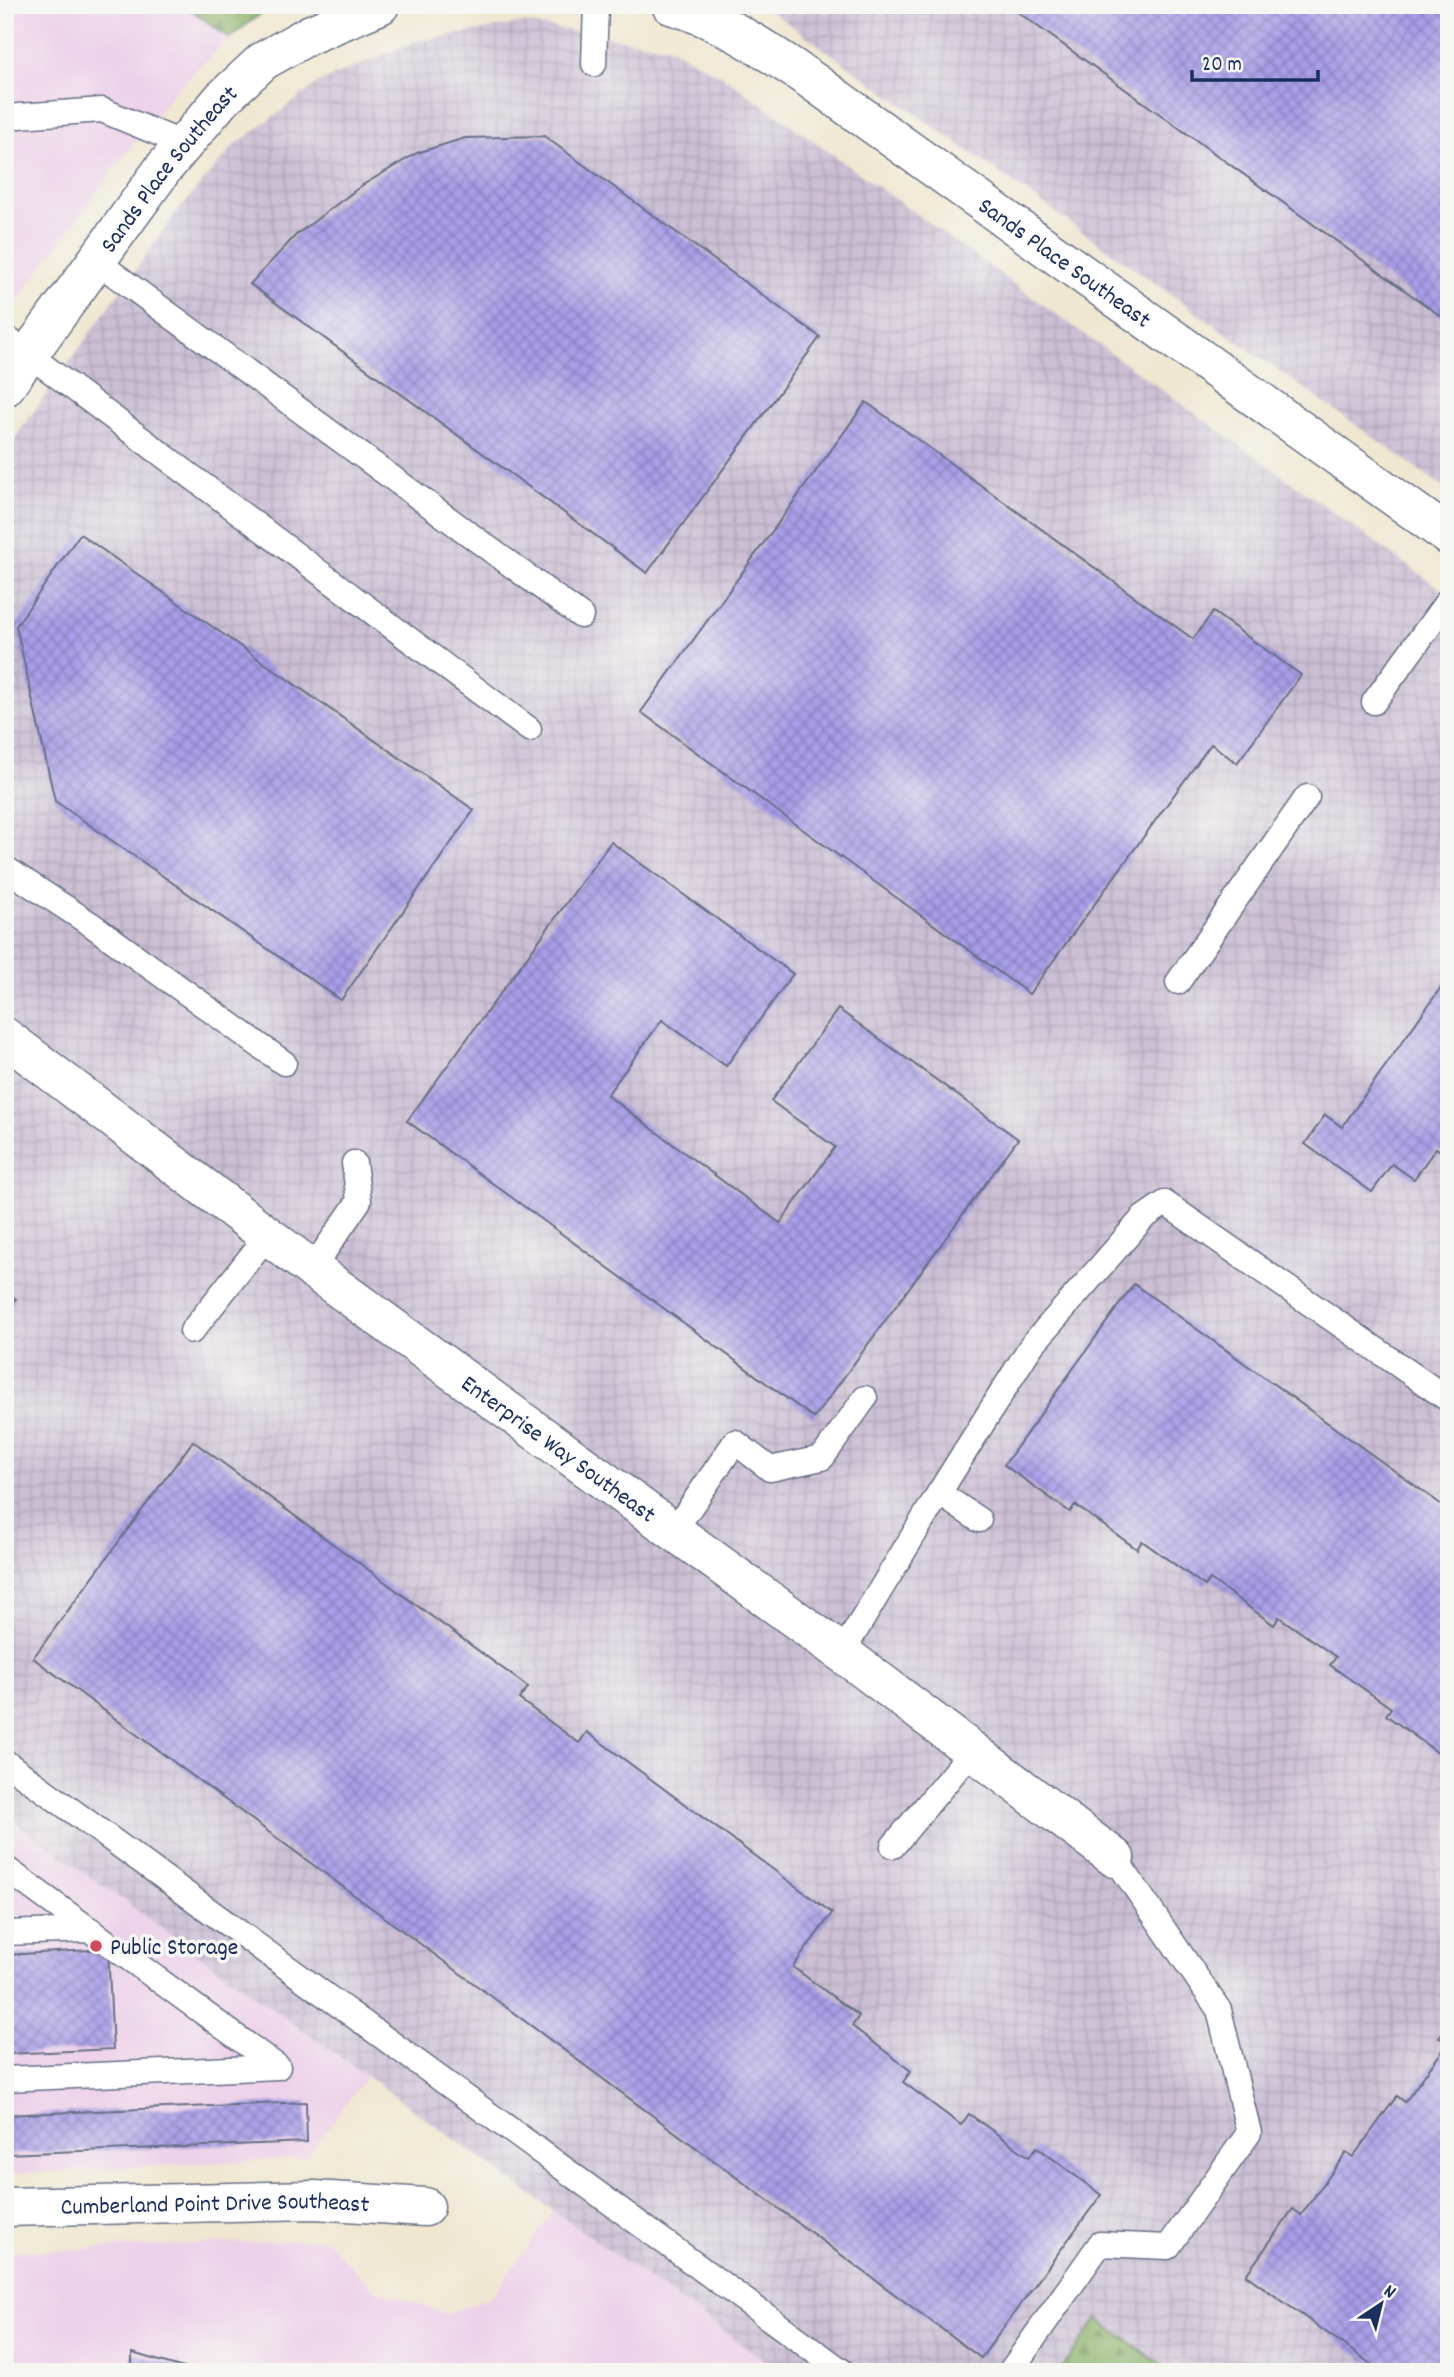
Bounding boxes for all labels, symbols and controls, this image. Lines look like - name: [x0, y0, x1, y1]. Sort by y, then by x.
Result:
- scale bar: [1192, 38, 1318, 82]
- text: 20 m: [1202, 51, 1242, 81]
- street label: Sands Place Southeast: [94, 78, 247, 261]
- street label: Sands Place Southeast: [970, 191, 1157, 338]
- street label: Enterprise Way Southeast: [453, 1368, 662, 1533]
- place label: Public Storage: [110, 1932, 238, 1966]
- marker: Public Storage: [88, 1938, 104, 1954]
- street label: Cumberland Point Drive Southeast: [60, 2186, 370, 2226]
- north arrow: [1346, 2268, 1416, 2338]
- text: N: [1377, 2279, 1400, 2307]

